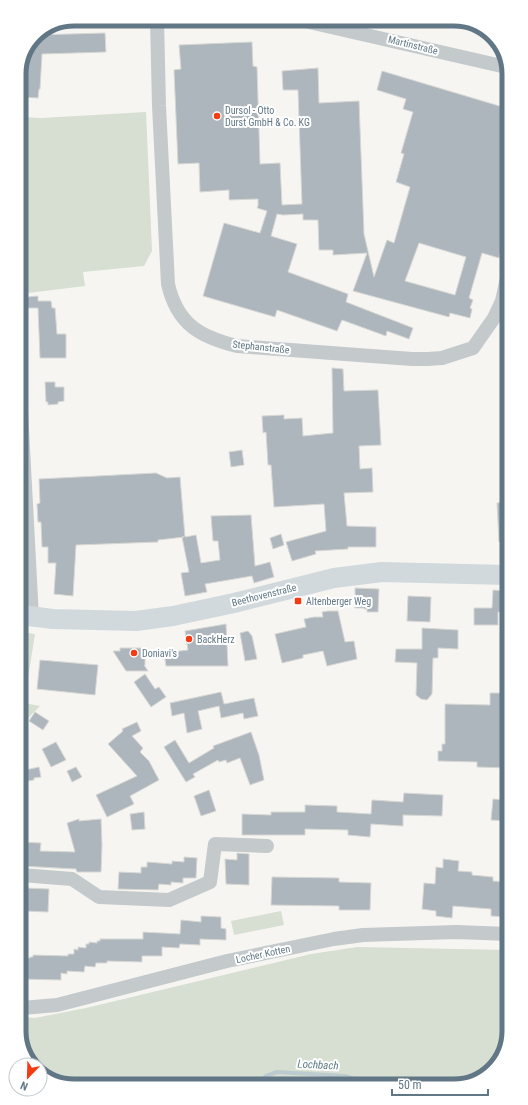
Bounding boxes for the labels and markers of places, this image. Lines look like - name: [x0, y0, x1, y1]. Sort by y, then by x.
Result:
- place label: Dursol - Otto Durst GmbH & Co. KG: [225, 105, 310, 128]
- marker: Dursol - Otto Durst GmbH & Co. KG: [212, 111, 222, 121]
- marker: Altenberger Weg: [293, 596, 303, 606]
- place label: Altenberger Weg: [306, 596, 371, 607]
- marker: BackHerz: [184, 634, 194, 644]
- place label: BackHerz: [197, 634, 235, 645]
- marker: Doniavi's: [129, 648, 139, 658]
- place label: Doniavi's: [142, 648, 178, 659]

